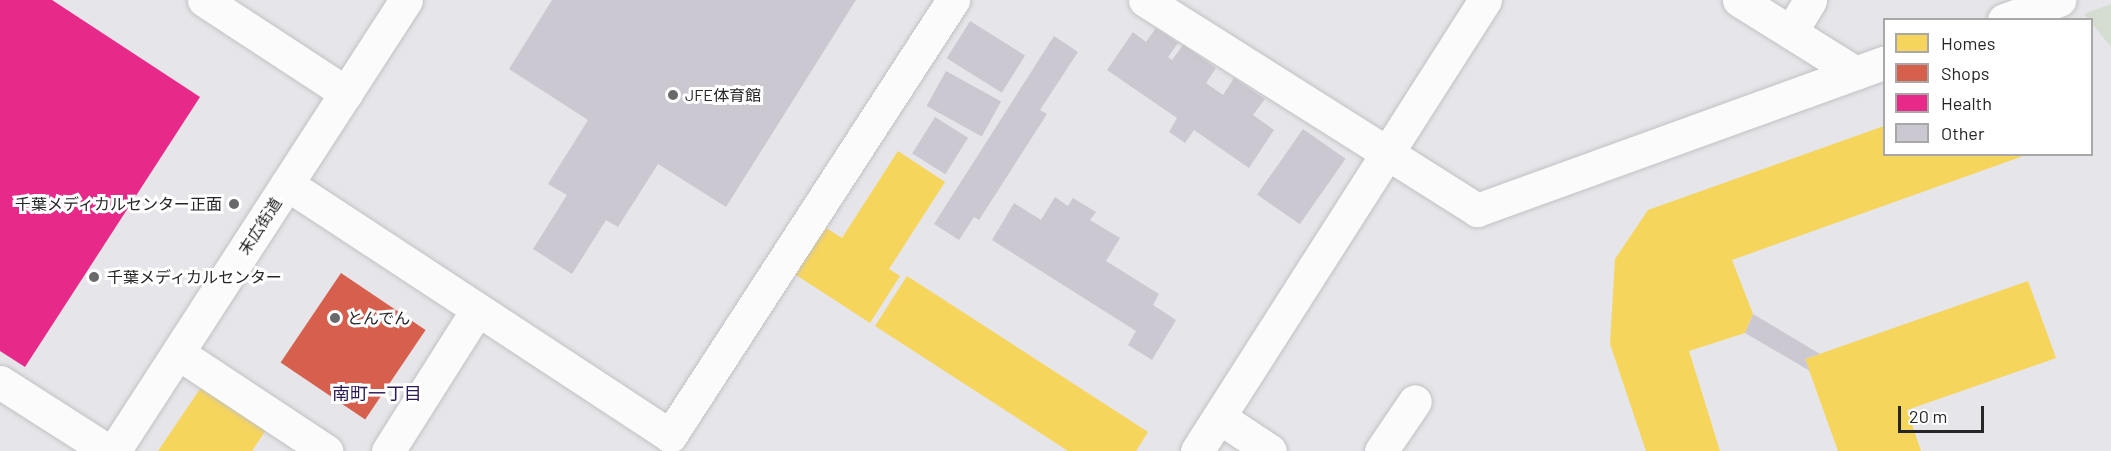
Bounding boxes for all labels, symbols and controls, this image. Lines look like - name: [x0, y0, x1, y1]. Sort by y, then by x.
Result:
- legend: [1883, 18, 2093, 156]
- text: Homes: [1941, 32, 1995, 54]
- text: Shops: [1941, 62, 1990, 84]
- place label: JFE体育館: [685, 85, 761, 105]
- marker: JFE体育館: [666, 88, 680, 102]
- text: Health: [1941, 92, 1992, 114]
- text: Other: [1941, 122, 1984, 144]
- place label: 千葉メディカルセンター正面: [14, 194, 222, 214]
- street label: 末広街道: [235, 194, 285, 258]
- marker: 千葉メディカルセンター正面: [227, 197, 241, 211]
- place label: 千葉メディカルセンター: [107, 267, 283, 287]
- marker: 千葉メディカルセンター: [85, 268, 103, 286]
- place label: とんでん: [347, 308, 411, 328]
- marker: とんでん: [328, 311, 342, 325]
- district label: 南町一丁目: [332, 382, 422, 404]
- scale bar: [1901, 394, 1986, 432]
- text: 20 m: [1909, 405, 1947, 427]

